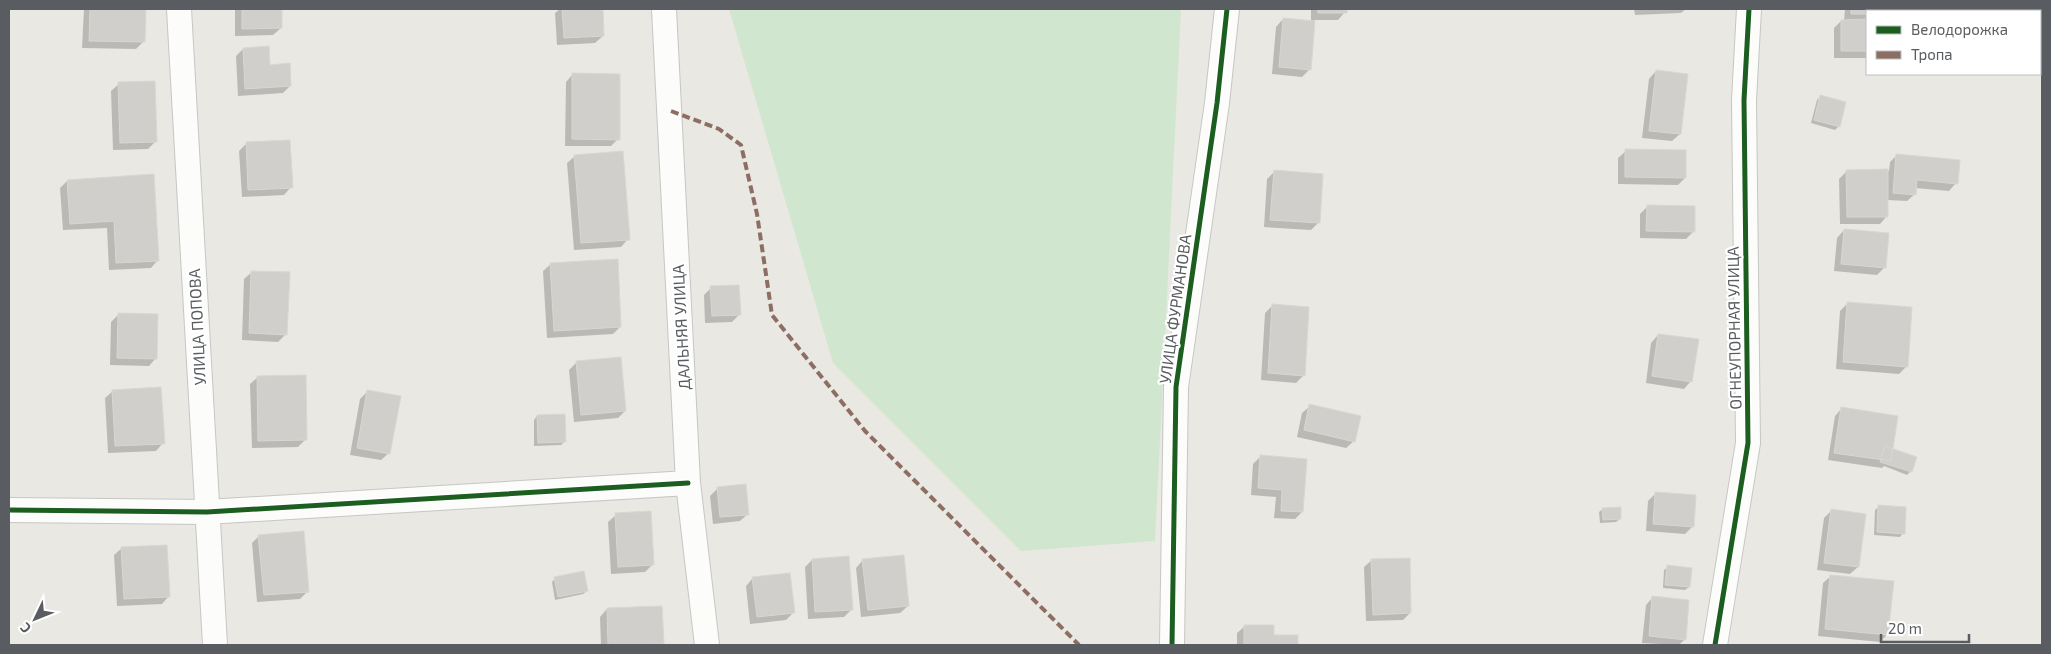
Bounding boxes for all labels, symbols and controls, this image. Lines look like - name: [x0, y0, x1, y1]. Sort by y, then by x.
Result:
- legend: [1866, 10, 2041, 75]
- text: Велодорожка: [1911, 20, 2008, 38]
- text: Тропа: [1911, 45, 1953, 63]
- street label: УЛИЦА ФУРМАНОВА: [1155, 233, 1194, 385]
- street label: ОГНЕУПОРНАЯ УЛИЦА: [1723, 246, 1744, 410]
- street label: ДАЛЬНЯЯ УЛИЦА: [668, 264, 693, 390]
- street label: УЛИЦА ПОПОВА: [184, 268, 209, 386]
- north arrow: [10, 594, 60, 644]
- scale bar: [1881, 612, 1968, 644]
- text: С: [16, 619, 34, 637]
- text: 20 m: [1888, 619, 1922, 637]

